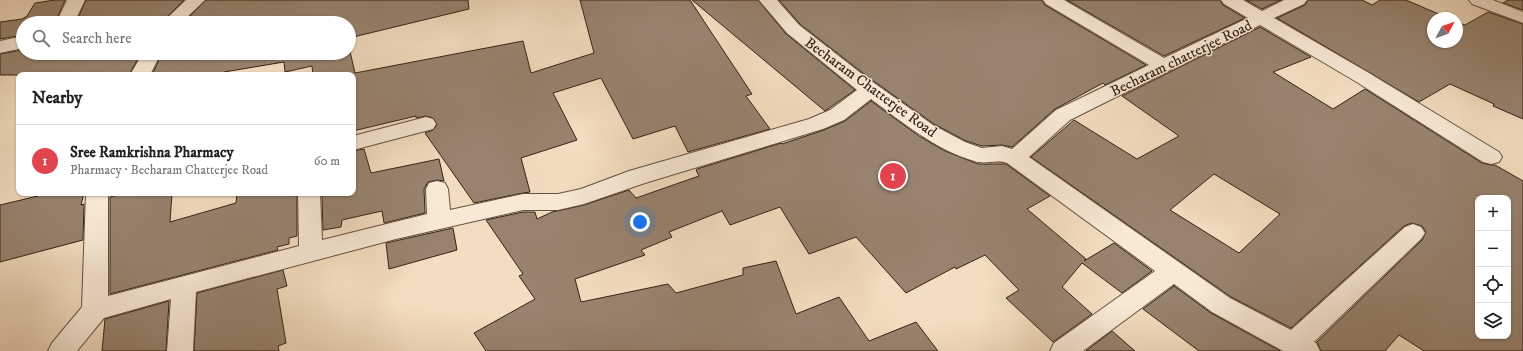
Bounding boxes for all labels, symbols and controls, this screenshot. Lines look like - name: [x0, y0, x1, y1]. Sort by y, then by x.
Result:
- north arrow: [1427, 12, 1463, 48]
- search box: [16, 16, 356, 60]
- street label: Becharam chatterjee Road: [1107, 16, 1256, 101]
- icon: search: [30, 27, 52, 49]
- text: Search here: [62, 29, 131, 48]
- street label: Becharam Chatterjee Road: [801, 33, 941, 142]
- text: Nearby: [32, 87, 82, 109]
- text: Sree Ramkrishna Pharmacy: [70, 143, 234, 162]
- text: 1: [43, 153, 47, 169]
- text: 60 m: [314, 153, 340, 169]
- pin: 1: [880, 161, 906, 191]
- text: Pharmacy · Becharam Chatterjee Road: [70, 162, 268, 178]
- map controls: [1475, 195, 1511, 339]
- button: +: [1475, 195, 1511, 231]
- your location: [630, 212, 650, 232]
- button: −: [1475, 231, 1511, 267]
- button: locate: [1475, 267, 1511, 303]
- button: layers: [1475, 303, 1511, 339]

